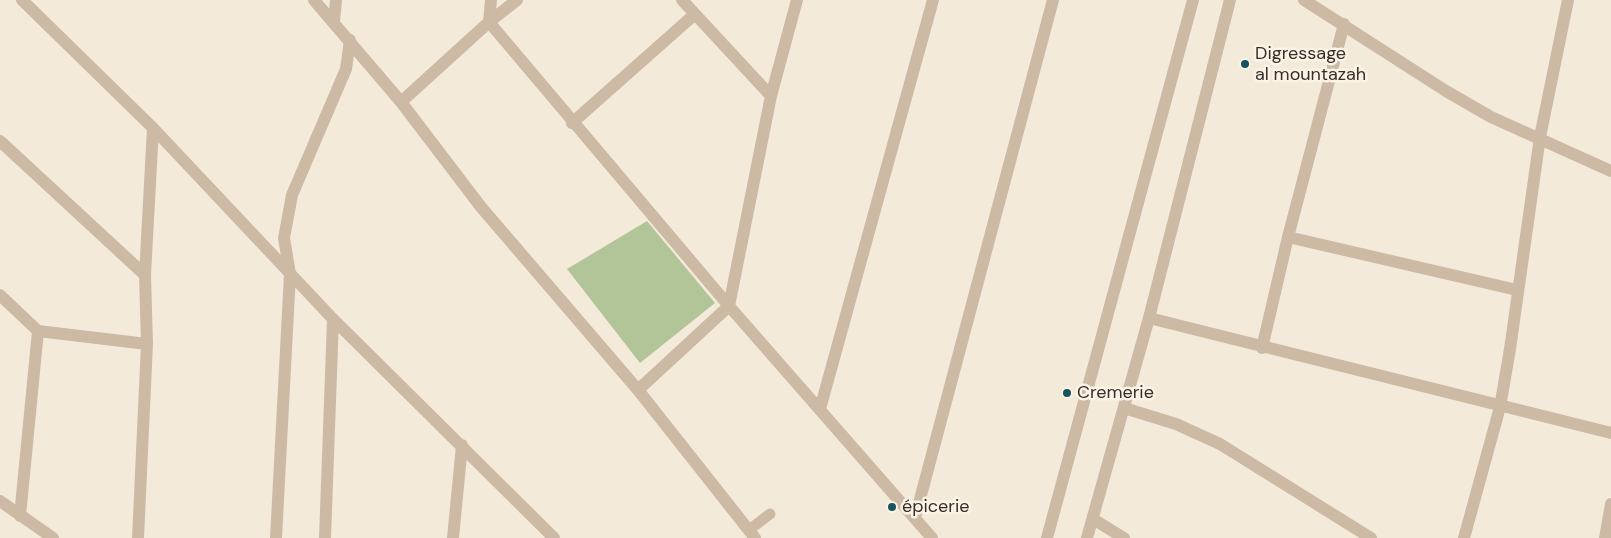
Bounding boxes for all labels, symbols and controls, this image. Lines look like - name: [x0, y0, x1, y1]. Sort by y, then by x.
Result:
- place label: Digressage al mountazah: [1255, 43, 1366, 86]
- marker: Digressage al mountazah: [1239, 58, 1251, 70]
- place label: Cremerie: [1077, 382, 1154, 404]
- marker: Cremerie: [1061, 387, 1073, 399]
- place label: épicerie: [902, 496, 970, 518]
- marker: épicerie: [886, 501, 898, 513]

